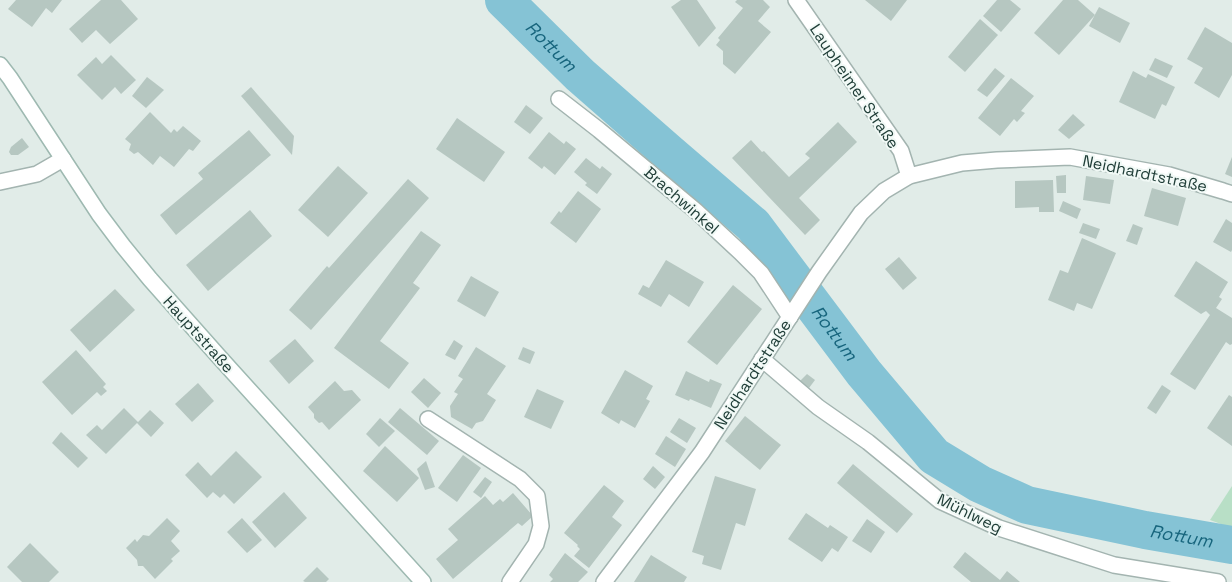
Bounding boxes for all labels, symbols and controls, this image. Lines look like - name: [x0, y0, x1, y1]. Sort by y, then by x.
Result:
- water label: Rottum: [521, 16, 582, 77]
- street label: Laupheimer Straße: [805, 20, 904, 153]
- street label: Neidhardtstraße: [1081, 150, 1209, 197]
- street label: Brachwinkel: [640, 162, 724, 239]
- street label: Hauptstraße: [158, 291, 239, 377]
- water label: Rottum: [806, 301, 863, 365]
- street label: Neidhardtstraße: [709, 315, 796, 433]
- street label: Mühlweg: [934, 489, 1006, 538]
- water label: Rottum: [1148, 519, 1215, 553]

